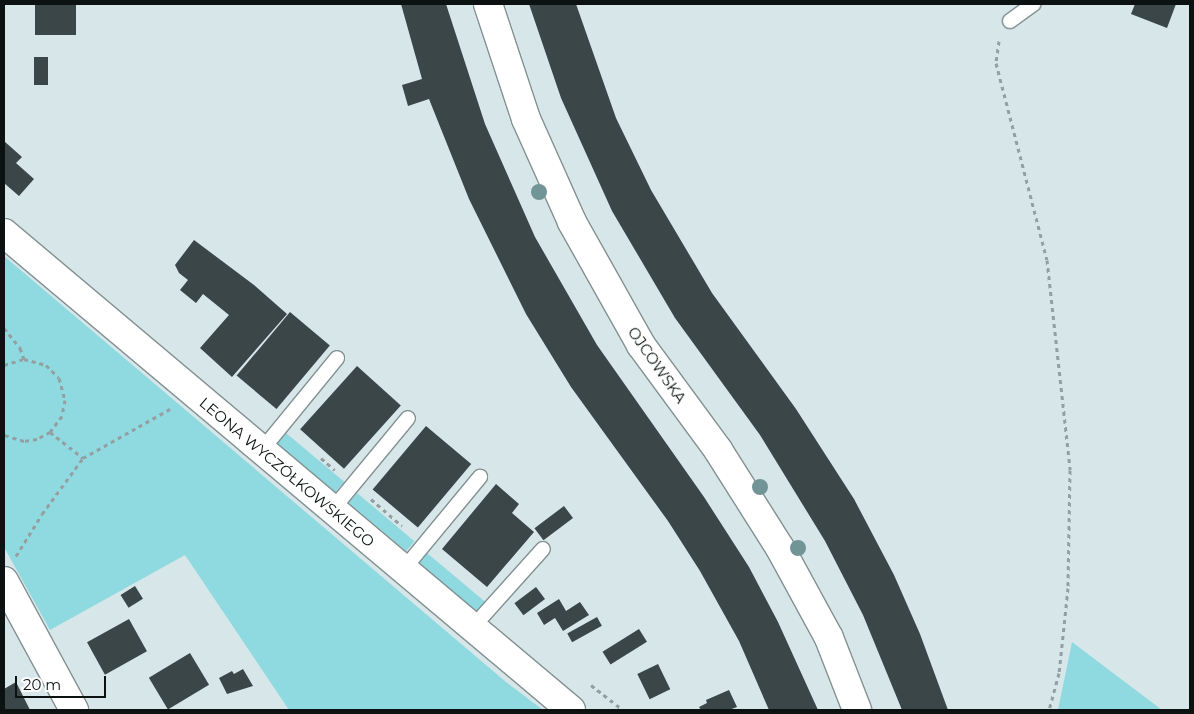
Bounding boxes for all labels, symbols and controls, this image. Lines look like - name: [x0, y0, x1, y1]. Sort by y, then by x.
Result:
- street label: OJCOWSKA: [624, 323, 690, 407]
- street label: LEONA WYCZÓŁKOWSKIEGO: [196, 393, 378, 551]
- scale bar: [18, 666, 109, 698]
- text: 20 m: [23, 675, 61, 694]

